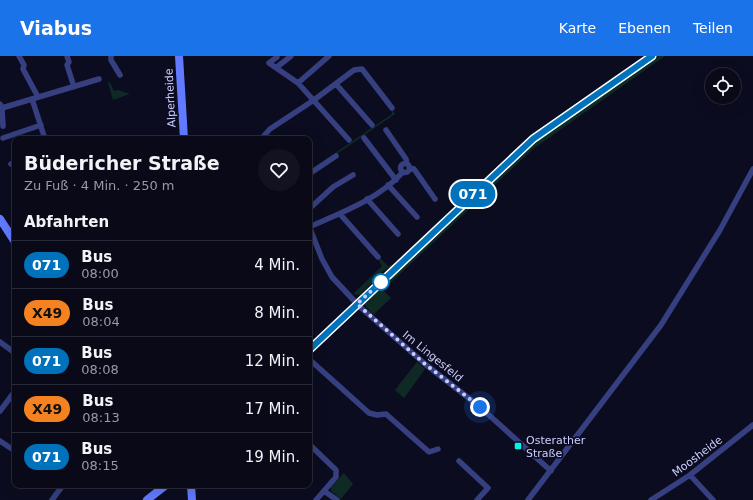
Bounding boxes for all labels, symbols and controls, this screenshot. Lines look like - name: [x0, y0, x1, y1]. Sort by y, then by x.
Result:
- text: Viabus: [20, 17, 92, 39]
- text: Karte: [559, 20, 596, 36]
- text: Ebenen: [618, 20, 671, 36]
- text: Teilen: [693, 20, 733, 36]
- street label: Alperheide: [162, 68, 179, 128]
- map controls: [705, 68, 741, 104]
- button: locate: [705, 68, 741, 104]
- button: heart: [258, 149, 300, 191]
- text: Büdericher Straße: [24, 152, 220, 174]
- text: Zu Fuß · 4 Min. · 250 m: [24, 178, 174, 193]
- line badge: 071: [450, 181, 496, 207]
- text: 071: [458, 186, 488, 202]
- text: Abfahrten: [24, 213, 109, 231]
- text: Bus: [81, 248, 112, 266]
- text: 4 Min.: [254, 256, 300, 274]
- text: 071: [32, 257, 61, 273]
- text: 08:00: [81, 266, 119, 281]
- unlabelled marker: [372, 273, 390, 291]
- text: Bus: [82, 296, 113, 314]
- text: 8 Min.: [254, 304, 300, 322]
- text: X49: [32, 305, 62, 321]
- text: 08:04: [82, 314, 120, 329]
- street label: Im Lingesfeld: [400, 328, 465, 385]
- text: Bus: [81, 344, 112, 362]
- text: 12 Min.: [245, 352, 300, 370]
- text: 071: [32, 353, 61, 369]
- text: 08:08: [81, 362, 119, 377]
- text: Bus: [82, 392, 113, 410]
- your location: [470, 397, 490, 417]
- text: 17 Min.: [245, 400, 300, 418]
- text: X49: [32, 401, 62, 417]
- text: 08:13: [82, 410, 120, 425]
- street label: Moosheide: [670, 433, 725, 479]
- place label: Osterather Straße: [526, 434, 586, 460]
- text: Bus: [81, 440, 112, 458]
- marker: Osterather Straße: [513, 441, 523, 451]
- text: 19 Min.: [245, 448, 300, 466]
- text: 071: [32, 449, 61, 465]
- text: 08:15: [81, 458, 119, 473]

